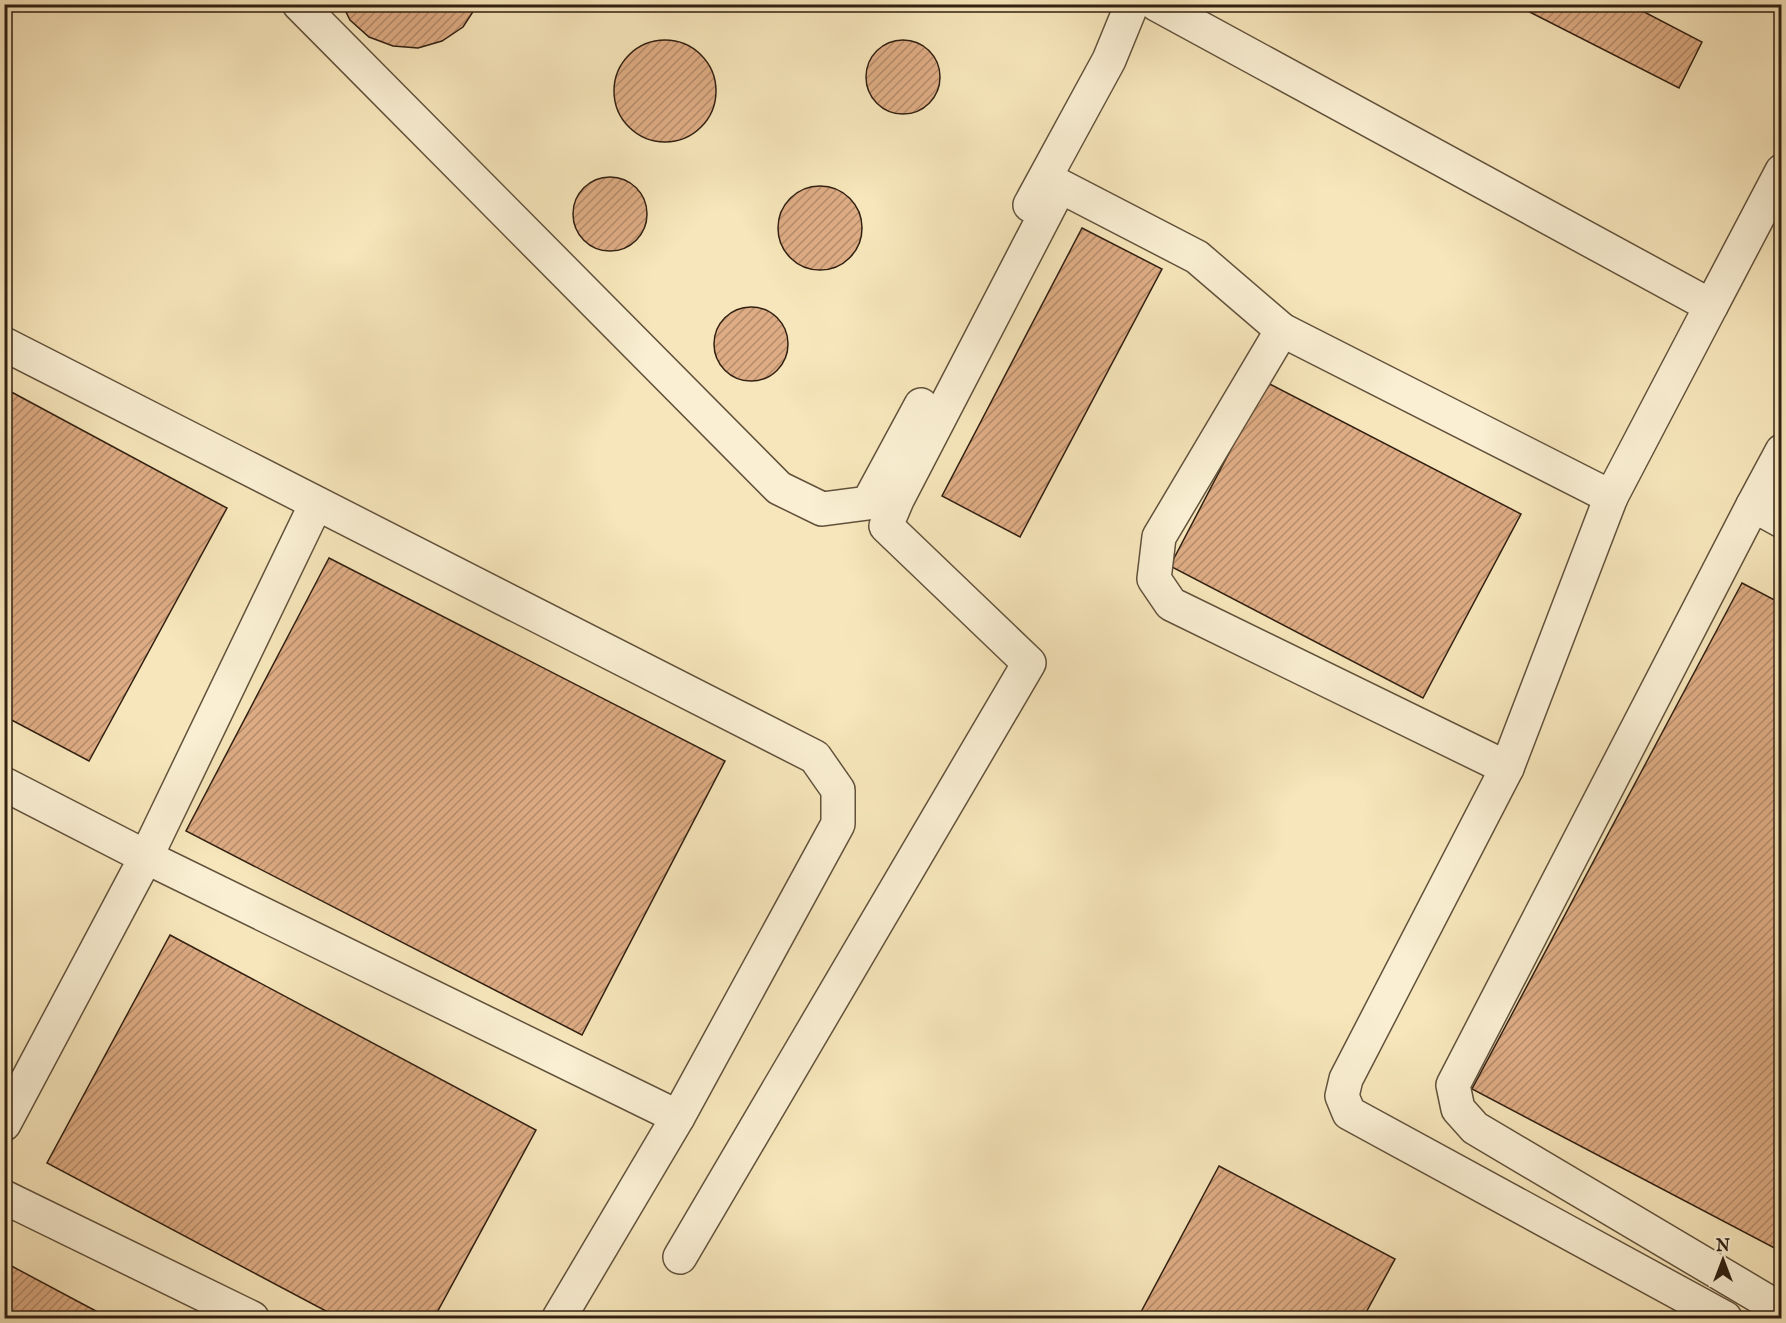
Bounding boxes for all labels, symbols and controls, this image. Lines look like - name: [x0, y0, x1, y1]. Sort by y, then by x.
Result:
- north arrow: [1693, 1230, 1753, 1290]
- text: N: [1715, 1237, 1730, 1257]

